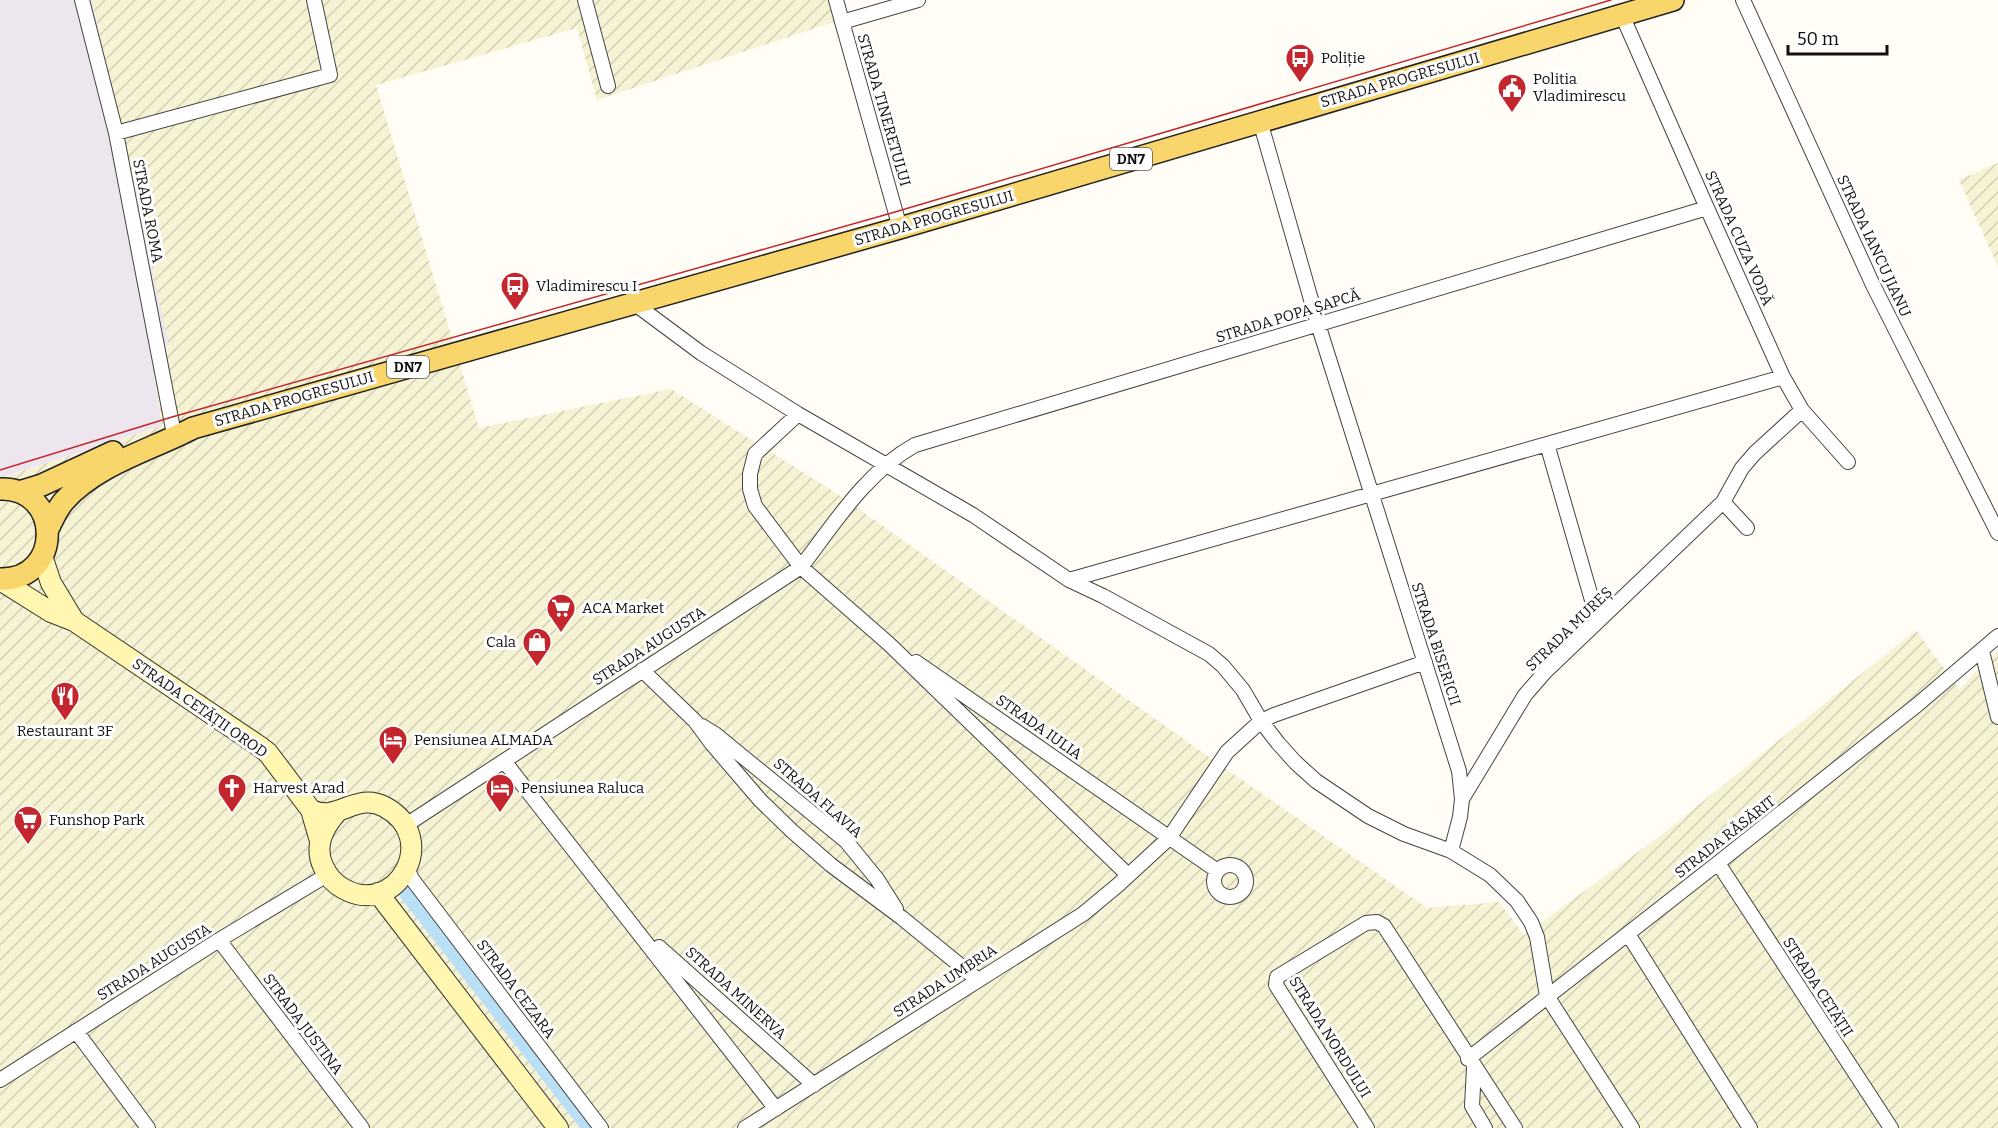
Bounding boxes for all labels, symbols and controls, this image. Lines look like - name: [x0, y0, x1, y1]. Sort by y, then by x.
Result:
- scale bar: [1788, 18, 1887, 56]
- text: 50 m: [1797, 28, 1839, 50]
- street label: STRADA TINERETULUI: [854, 32, 914, 188]
- bus stop icon: Poliție: [1284, 42, 1316, 84]
- street label: STRADA PROGRESULUI: [1318, 49, 1482, 111]
- place label: Poliție: [1321, 49, 1365, 68]
- place label: Politia Vladimirescu: [1533, 70, 1626, 105]
- public building icon: Politia Vladimirescu: [1496, 72, 1528, 114]
- road number: DN7: [1110, 148, 1152, 170]
- street label: STRADA ROMA: [129, 158, 167, 265]
- street label: STRADA CUZA VODĂ: [1701, 168, 1777, 309]
- street label: STRADA IANCU JIANU: [1833, 172, 1915, 320]
- street label: STRADA PROGRESULUI: [852, 187, 1016, 249]
- bus stop icon: Vladimirescu I: [499, 270, 531, 312]
- place label: Vladimirescu I: [536, 277, 637, 295]
- street label: STRADA POPA ȘAPCĂ: [1214, 285, 1363, 347]
- road number: DN7: [387, 356, 429, 378]
- street label: STRADA PROGRESULUI: [212, 368, 376, 430]
- street label: STRADA BISERICII: [1408, 580, 1464, 708]
- street label: STRADA MUREȘ: [1522, 583, 1617, 676]
- supermarket icon: ACA Market: [545, 592, 577, 634]
- place label: ACA Market: [582, 599, 665, 617]
- street label: STRADA AUGUSTA: [589, 603, 709, 689]
- shop icon: Cala: [521, 626, 553, 668]
- place label: Cala: [486, 633, 516, 651]
- street label: STRADA CETĂȚII OROD: [128, 654, 271, 762]
- restaurant icon: Restaurant 3F: [49, 680, 81, 722]
- street label: STRADA IULIA: [993, 691, 1086, 764]
- place label: Restaurant 3F: [17, 722, 114, 740]
- hotel icon: Pensiunea ALMADA: [377, 724, 409, 766]
- place label: Pensiunea ALMADA: [414, 731, 553, 749]
- street label: STRADA FLAVIA: [770, 755, 866, 842]
- church icon: Harvest Arad: [216, 772, 248, 814]
- hotel icon: Pensiunea Raluca: [484, 772, 516, 814]
- place label: Harvest Arad: [253, 779, 345, 797]
- place label: Pensiunea Raluca: [521, 779, 644, 797]
- street label: STRADA RĂSĂRIT: [1671, 792, 1779, 882]
- supermarket icon: Funshop Park: [12, 804, 44, 846]
- place label: Funshop Park: [49, 811, 145, 829]
- street label: STRADA AUGUSTA: [94, 919, 215, 1004]
- street label: STRADA CETĂȚII: [1778, 934, 1857, 1041]
- street label: STRADA CEZARA: [473, 936, 559, 1042]
- street label: STRADA UMBRIA: [890, 941, 1000, 1021]
- street label: STRADA MINERVA: [682, 943, 790, 1043]
- street label: STRADA JUSTINA: [259, 970, 347, 1078]
- street label: STRADA NORDULUI: [1285, 973, 1375, 1101]

